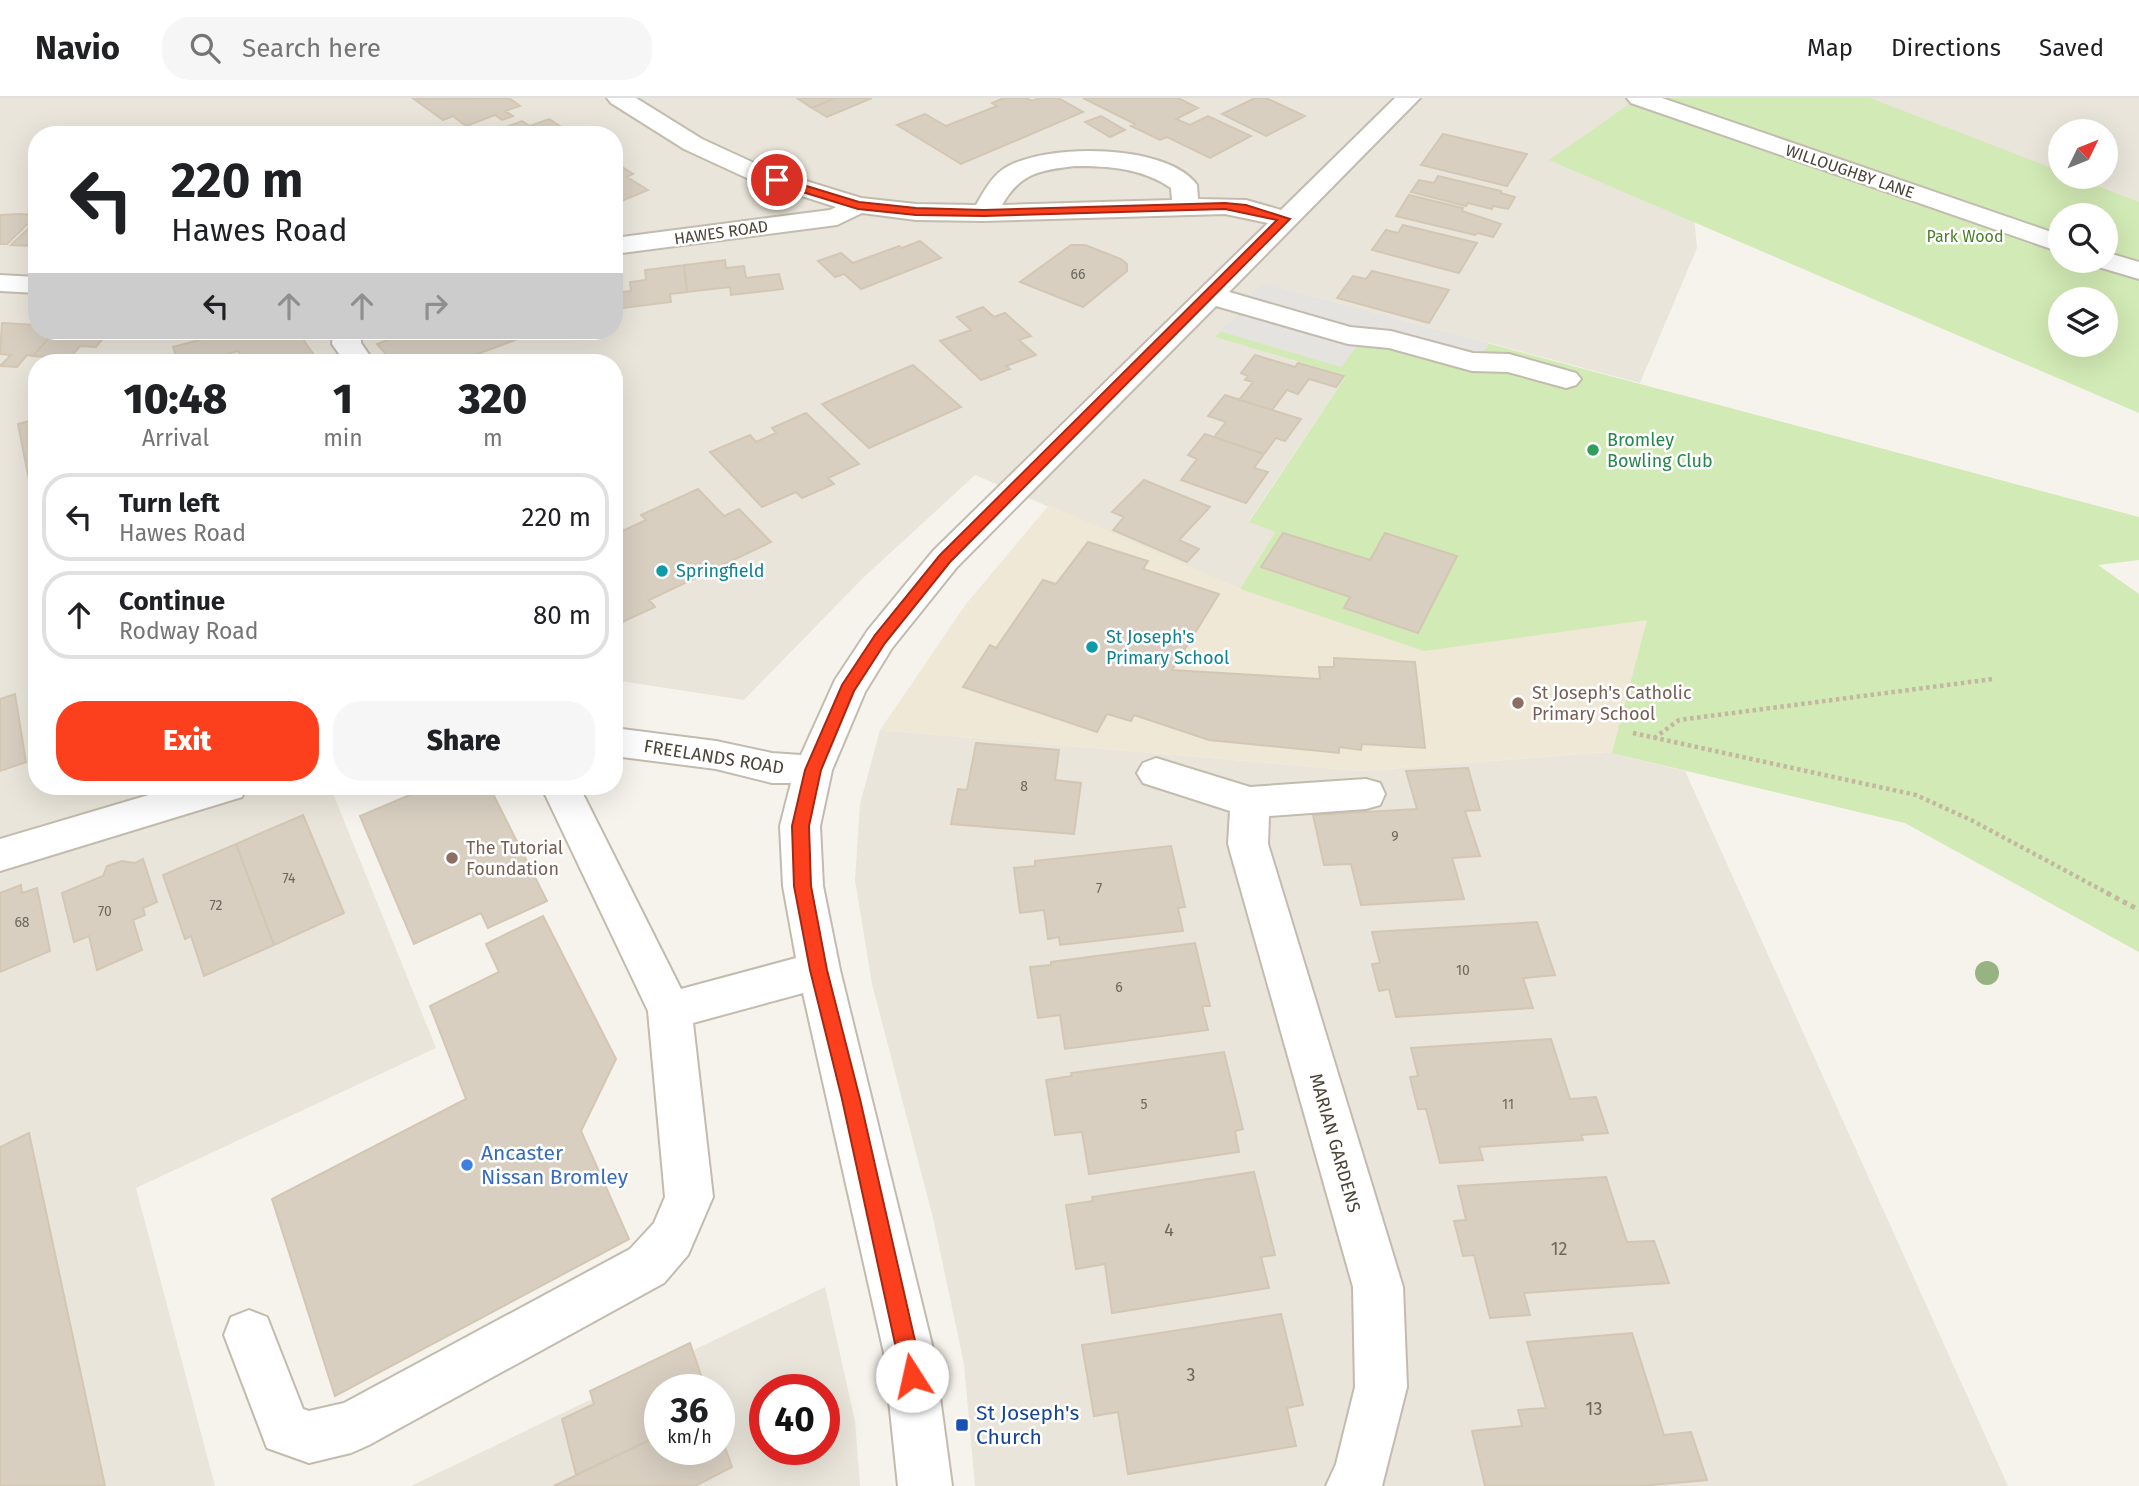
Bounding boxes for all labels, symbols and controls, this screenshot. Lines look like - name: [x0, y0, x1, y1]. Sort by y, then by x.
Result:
- search box: [162, 17, 652, 80]
- text: Navio: [35, 28, 120, 68]
- icon: search: [186, 29, 224, 67]
- text: Search here: [242, 33, 381, 64]
- text: Map: [1807, 34, 1853, 62]
- text: Directions: [1891, 34, 2001, 62]
- text: Saved: [2039, 34, 2104, 62]
- north arrow: [2048, 119, 2118, 189]
- map controls: [2048, 119, 2118, 357]
- street label: WILLOUGHBY LANE: [1783, 141, 1917, 202]
- pin: [747, 150, 807, 210]
- text: 220 m: [171, 151, 303, 210]
- icon: left: [56, 154, 147, 245]
- icon: arrive: [758, 161, 796, 199]
- button: search: [2048, 203, 2118, 273]
- text: Hawes Road: [171, 211, 348, 249]
- street label: HAWES ROAD: [673, 217, 769, 248]
- park label: Park Wood: [1926, 227, 2004, 246]
- house number: 66: [1071, 266, 1085, 283]
- icon: left: [197, 287, 235, 325]
- icon: ahead: [270, 287, 308, 325]
- icon: ahead: [343, 287, 381, 325]
- icon: right: [416, 287, 454, 325]
- button: layers: [2048, 287, 2118, 357]
- text: 10:48: [124, 374, 227, 424]
- text: 1: [333, 374, 353, 424]
- text: 320: [459, 374, 527, 424]
- text: Arrival: [142, 424, 209, 452]
- text: min: [323, 424, 363, 452]
- text: m: [483, 424, 503, 452]
- place label: Bromley Bowling Club: [1607, 429, 1713, 472]
- marker: Bromley Bowling Club: [1585, 442, 1601, 458]
- text: Turn left: [119, 488, 220, 519]
- icon: left: [60, 498, 98, 536]
- text: 220 m: [522, 502, 591, 533]
- text: Hawes Road: [119, 519, 246, 547]
- place label: Springfield: [676, 560, 765, 582]
- marker: Springfield: [654, 563, 670, 579]
- text: Continue: [119, 586, 225, 617]
- icon: ahead: [60, 596, 98, 634]
- text: 80 m: [533, 600, 591, 631]
- text: Rodway Road: [119, 617, 259, 645]
- place label: St Joseph's Primary School: [1106, 626, 1229, 669]
- marker: St Joseph's Primary School: [1084, 639, 1100, 655]
- place label: St Joseph's Catholic Primary School: [1532, 682, 1692, 725]
- marker: St Joseph's Catholic Primary School: [1510, 695, 1526, 711]
- button: Exit: [56, 701, 319, 781]
- button: Share: [333, 701, 595, 781]
- street label: FREELANDS ROAD: [642, 735, 786, 779]
- house number: 8: [1020, 778, 1028, 795]
- house number: 9: [1391, 828, 1399, 845]
- place label: The Tutorial Foundation: [466, 837, 563, 880]
- marker: The Tutorial Foundation: [444, 850, 460, 866]
- house number: 74: [282, 870, 296, 887]
- house number: 7: [1096, 880, 1102, 897]
- house number: 72: [210, 897, 223, 914]
- house number: 70: [98, 903, 112, 920]
- house number: 68: [14, 914, 30, 931]
- house number: 10: [1456, 962, 1470, 979]
- house number: 6: [1115, 979, 1123, 996]
- street label: MARIAN GARDENS: [1305, 1071, 1365, 1215]
- house number: 5: [1140, 1096, 1148, 1113]
- house number: 11: [1502, 1096, 1514, 1113]
- place label: Ancaster Nissan Bromley: [481, 1140, 629, 1190]
- marker: Ancaster Nissan Bromley: [459, 1157, 475, 1173]
- house number: 4: [1164, 1219, 1174, 1241]
- house number: 12: [1551, 1238, 1567, 1260]
- position arrow: [875, 1339, 949, 1413]
- house number: 3: [1187, 1364, 1195, 1386]
- speed limit sign: 40: [749, 1374, 840, 1465]
- text: 36: [671, 1389, 708, 1431]
- house number: 13: [1586, 1398, 1602, 1420]
- place label: St Joseph's Church: [976, 1400, 1079, 1450]
- marker: St Joseph's Church: [954, 1417, 970, 1433]
- text: km/h: [667, 1426, 712, 1448]

